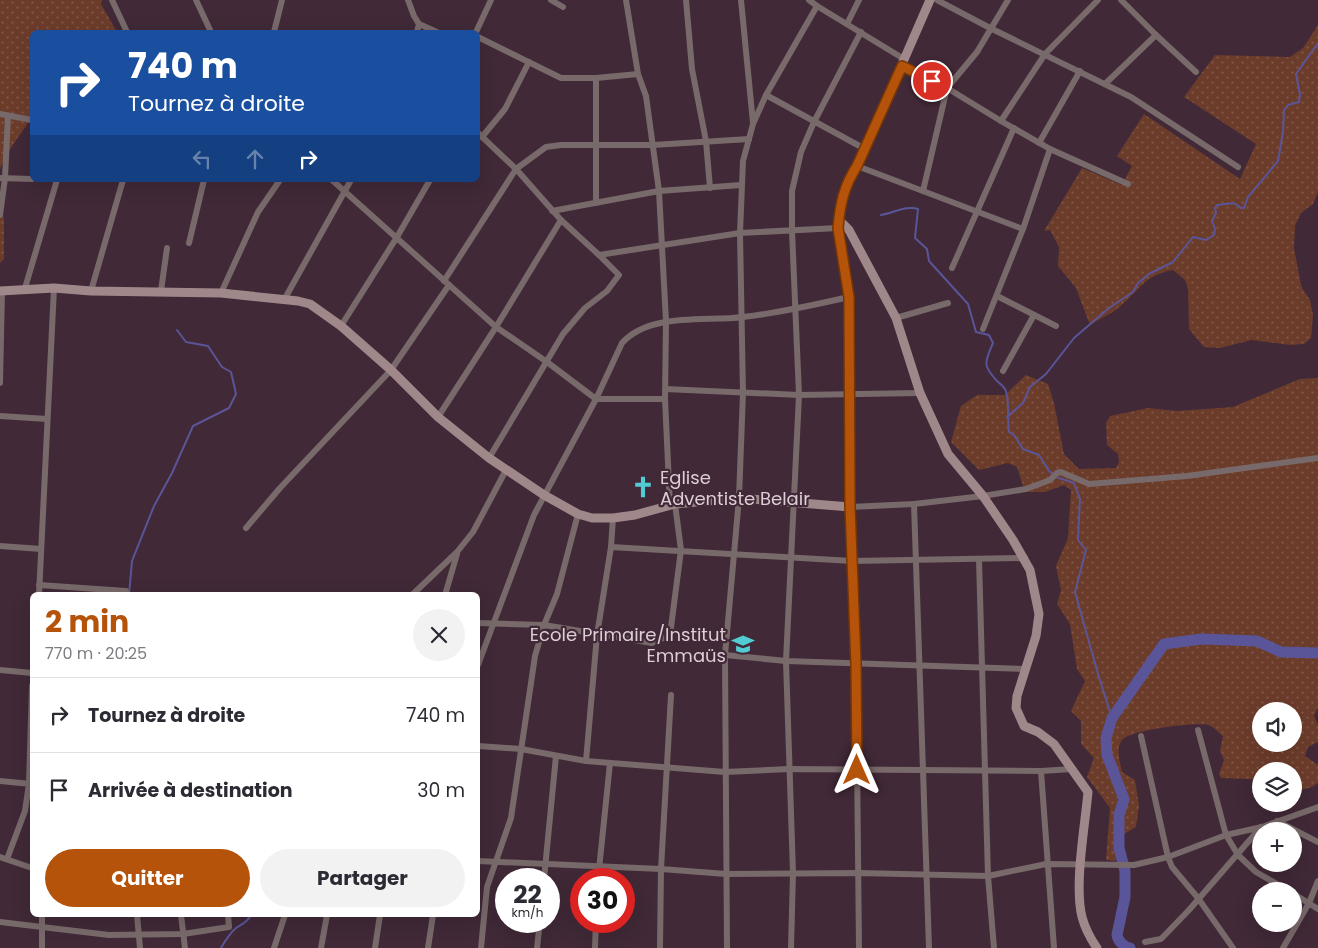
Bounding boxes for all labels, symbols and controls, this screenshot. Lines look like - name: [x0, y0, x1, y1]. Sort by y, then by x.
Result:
- text: 740 m: [128, 41, 238, 90]
- icon: right: [45, 50, 110, 115]
- pin: [911, 60, 953, 102]
- icon: arrive: [918, 67, 946, 95]
- text: Tournez à droite: [128, 88, 305, 119]
- icon: left: [188, 145, 216, 173]
- icon: ahead: [241, 145, 269, 173]
- icon: right: [294, 145, 322, 173]
- place label: Eglise Adventiste Belair: [660, 465, 810, 511]
- church icon: Eglise Adventiste Belair: [630, 474, 656, 500]
- text: 2 min: [45, 600, 129, 643]
- button: close: [413, 609, 465, 661]
- place label: Ecole Primaire/Institut Emmaüs: [530, 622, 726, 668]
- school or university icon: Ecole Primaire/Institut Emmaüs: [730, 631, 756, 657]
- text: 770 m · 20:25: [45, 642, 147, 665]
- icon: right: [45, 701, 73, 729]
- text: Tournez à droite: [88, 702, 245, 729]
- text: 740 m: [406, 702, 465, 729]
- map controls: [1252, 702, 1302, 932]
- button: sound: [1252, 702, 1302, 752]
- position arrow: [830, 743, 882, 795]
- button: layers: [1252, 762, 1302, 812]
- icon: arrive: [45, 776, 73, 804]
- text: Arrivée à destination: [88, 777, 293, 804]
- text: 30 m: [417, 777, 465, 804]
- button: +: [1252, 822, 1302, 872]
- button: Quitter: [45, 849, 250, 907]
- button: Partager: [260, 849, 465, 907]
- speed limit sign: 30: [570, 868, 635, 933]
- text: 22: [513, 877, 542, 912]
- button: −: [1252, 882, 1302, 932]
- text: km/h: [512, 904, 543, 921]

